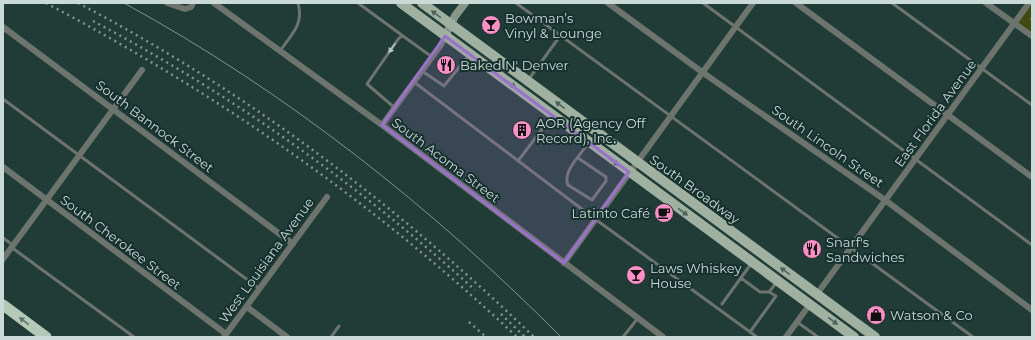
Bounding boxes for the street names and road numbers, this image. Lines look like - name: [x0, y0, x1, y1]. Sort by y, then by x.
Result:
- street label: East Florida Avenue: [891, 56, 979, 170]
- street label: South Bannock Street: [93, 77, 217, 175]
- street label: South Lincoln Street: [769, 101, 887, 191]
- street label: South Acoma Street: [389, 114, 503, 206]
- street label: South Broadway: [647, 151, 744, 228]
- street label: South Cherokee Street: [57, 191, 185, 293]
- street label: West Louisiana Avenue: [215, 194, 317, 326]

